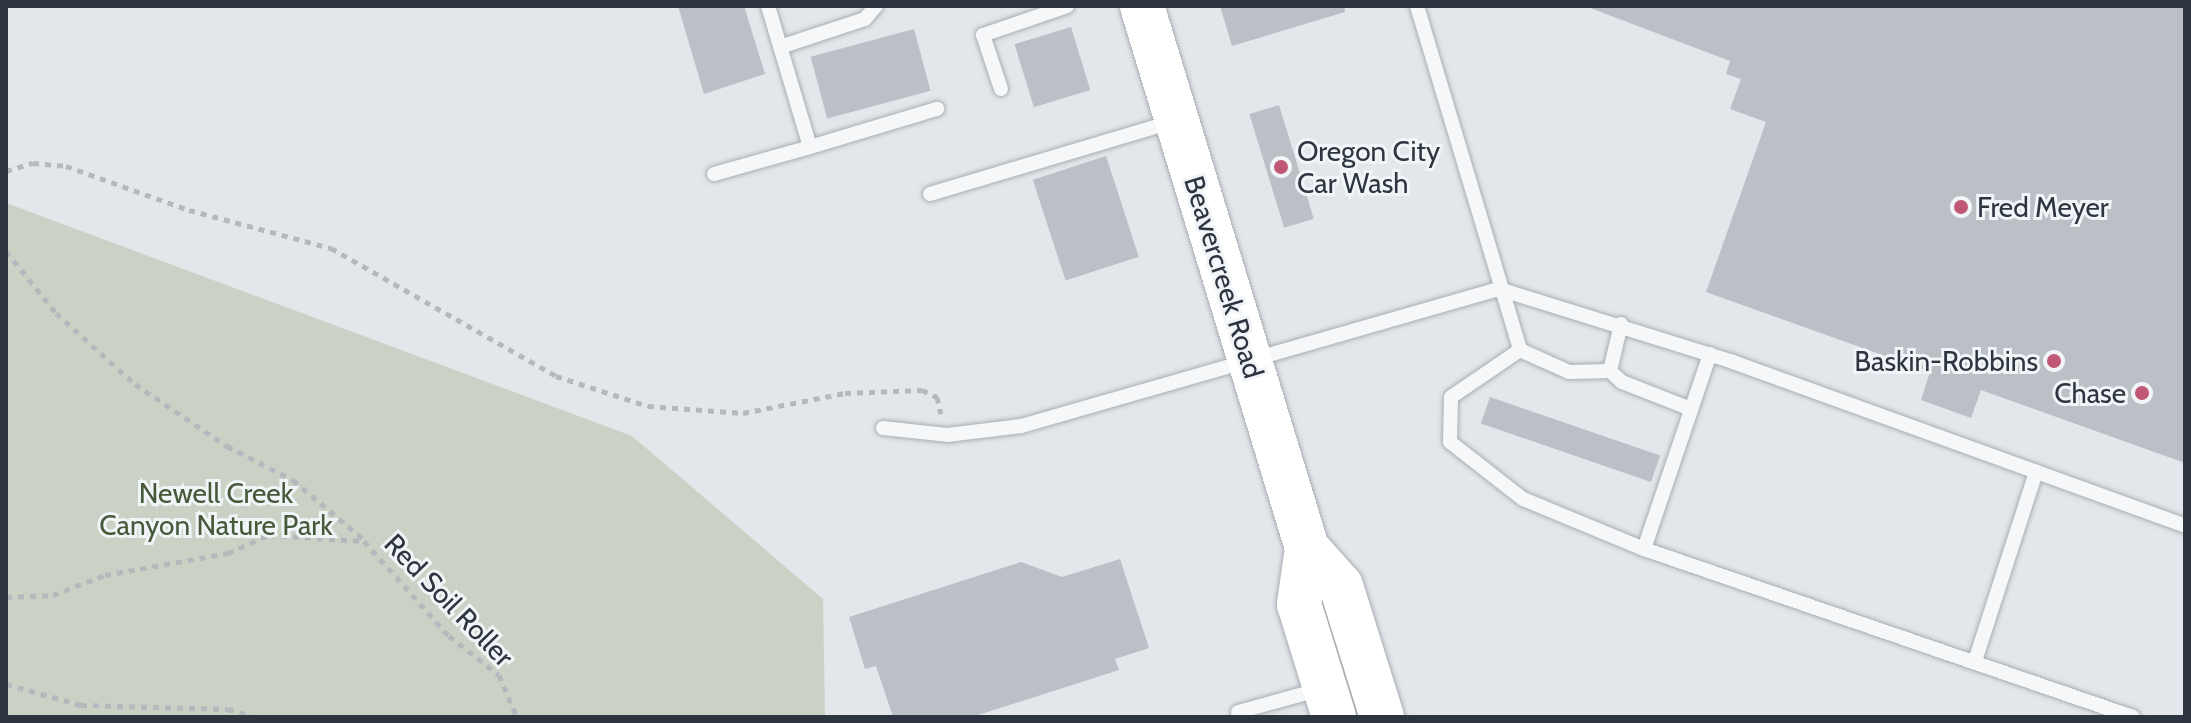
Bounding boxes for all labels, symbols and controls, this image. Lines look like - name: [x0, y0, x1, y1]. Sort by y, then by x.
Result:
- place label: Oregon City Car Wash: [1297, 134, 1440, 200]
- marker: Oregon City Car Wash: [1272, 158, 1290, 176]
- street label: Beavercreek Road: [1177, 172, 1271, 382]
- place label: Fred Meyer: [1977, 190, 2109, 224]
- marker: Fred Meyer: [1952, 198, 1970, 216]
- place label: Baskin-Robbins: [1854, 344, 2038, 378]
- marker: Baskin-Robbins: [2045, 352, 2063, 370]
- place label: Chase: [2054, 376, 2126, 410]
- marker: Chase: [2133, 384, 2151, 402]
- park label: Newell Creek Canyon Nature Park: [99, 476, 333, 542]
- street label: Red Soil Roller: [377, 527, 521, 673]

